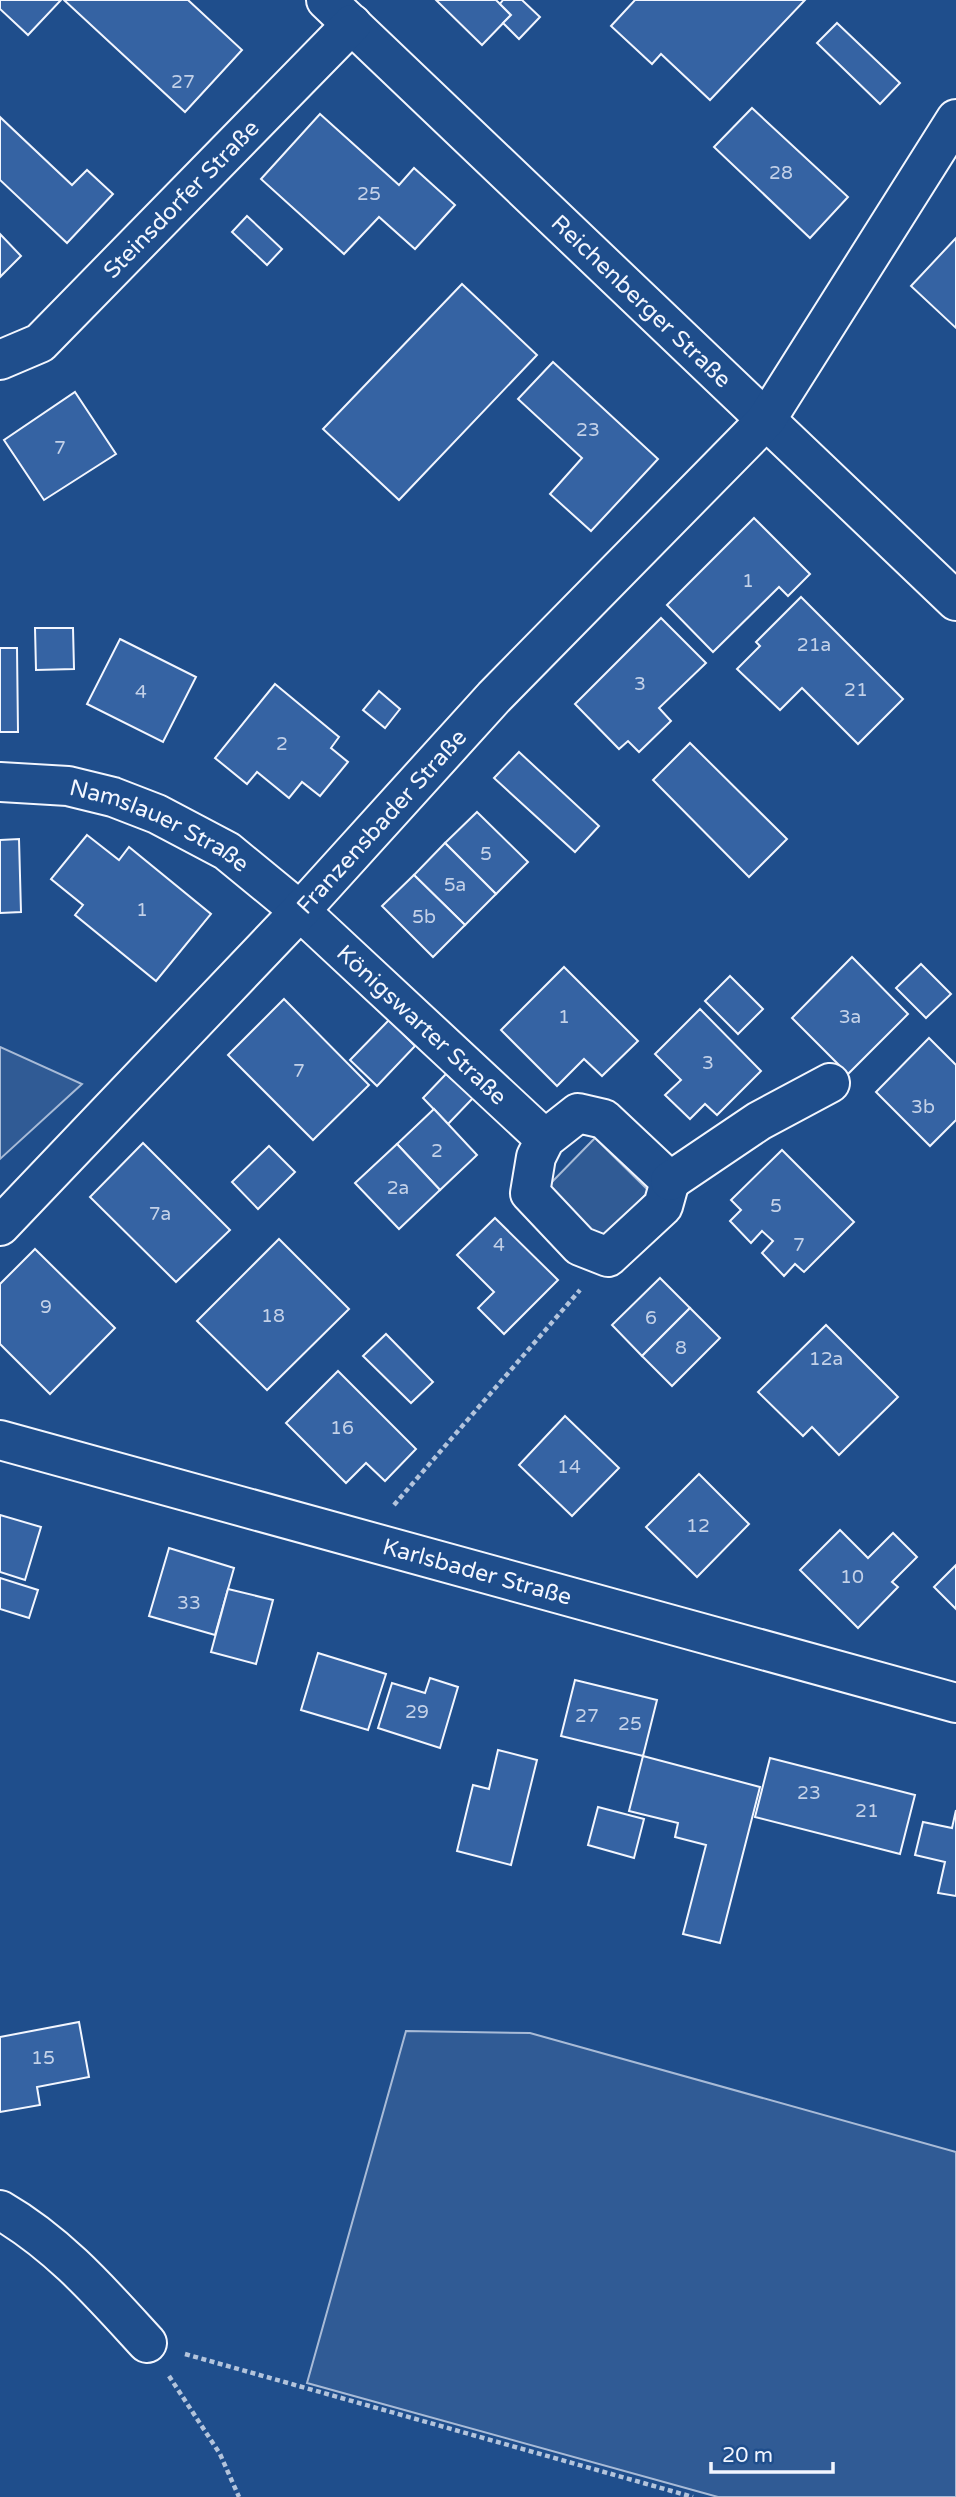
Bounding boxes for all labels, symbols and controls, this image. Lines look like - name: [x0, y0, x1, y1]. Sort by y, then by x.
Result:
- house number: 27: [171, 71, 195, 93]
- street label: Steinsdorfer Straße: [98, 115, 265, 285]
- house number: 28: [769, 162, 793, 184]
- house number: 25: [357, 183, 381, 205]
- street label: Reichenberger Straße: [545, 209, 737, 394]
- house number: 23: [576, 419, 600, 441]
- house number: 7: [54, 437, 66, 459]
- house number: 1: [742, 570, 754, 592]
- house number: 21a: [797, 634, 831, 656]
- house number: 3: [634, 673, 646, 695]
- house number: 21: [844, 679, 868, 701]
- house number: 4: [135, 681, 147, 703]
- street label: Franzensbader Straße: [291, 724, 473, 920]
- house number: 2: [276, 733, 288, 755]
- street label: Namslauer Straße: [67, 774, 254, 878]
- house number: 5: [480, 843, 492, 865]
- house number: 5a: [444, 874, 466, 896]
- house number: 1: [136, 899, 148, 921]
- house number: 5b: [412, 906, 436, 928]
- street label: Königswarter Straße: [331, 939, 512, 1111]
- house number: 1: [558, 1006, 570, 1028]
- house number: 3a: [839, 1006, 861, 1028]
- house number: 3: [702, 1052, 714, 1074]
- house number: 7: [293, 1060, 305, 1082]
- house number: 3b: [911, 1096, 935, 1118]
- house number: 2: [431, 1140, 443, 1162]
- house number: 2a: [387, 1177, 409, 1199]
- house number: 5: [770, 1195, 782, 1217]
- house number: 7a: [149, 1203, 171, 1225]
- house number: 4: [493, 1234, 505, 1256]
- house number: 7: [793, 1234, 805, 1256]
- house number: 9: [40, 1296, 52, 1318]
- house number: 18: [261, 1305, 285, 1327]
- house number: 6: [645, 1307, 657, 1329]
- house number: 8: [675, 1337, 687, 1359]
- house number: 12a: [809, 1348, 843, 1370]
- house number: 16: [330, 1417, 354, 1439]
- house number: 14: [557, 1456, 581, 1478]
- house number: 12: [686, 1515, 710, 1537]
- street label: Karlsbader Straße: [379, 1533, 575, 1612]
- house number: 10: [840, 1566, 864, 1588]
- house number: 33: [177, 1592, 201, 1614]
- house number: 29: [405, 1701, 429, 1723]
- house number: 27: [575, 1705, 599, 1727]
- house number: 25: [618, 1713, 642, 1735]
- house number: 23: [797, 1782, 821, 1804]
- house number: 21: [855, 1800, 879, 1822]
- house number: 15: [31, 2047, 55, 2069]
- scale bar: [711, 2430, 834, 2474]
- text: 20 m: [722, 2443, 773, 2468]

